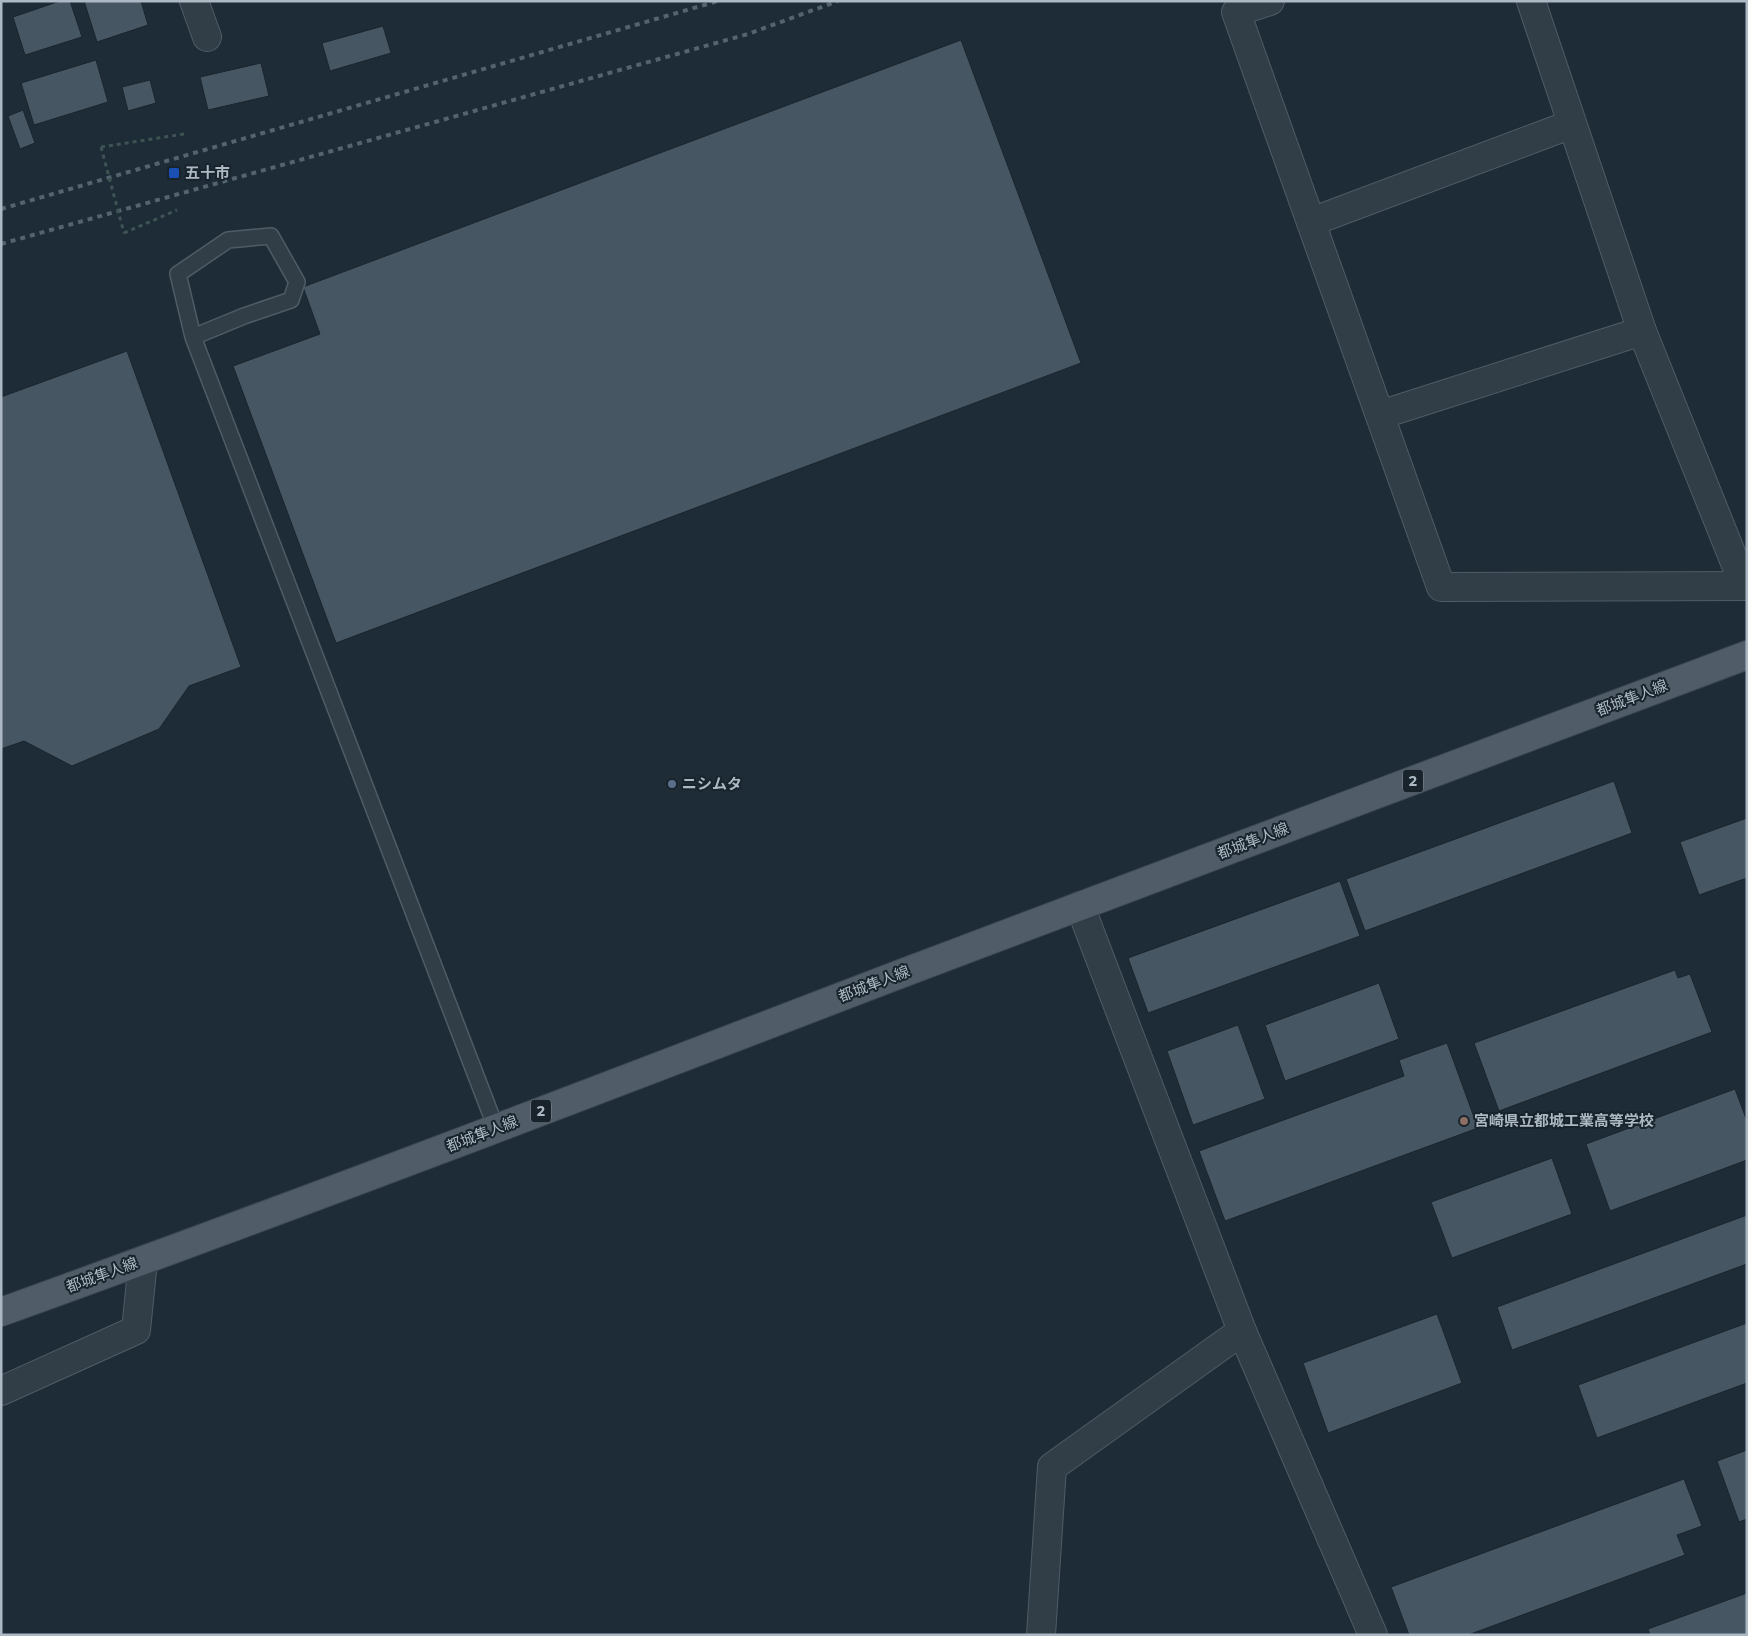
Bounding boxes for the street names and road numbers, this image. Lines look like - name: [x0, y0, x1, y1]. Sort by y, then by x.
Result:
- street label: 都城隼人線: [1593, 675, 1670, 720]
- road number: 2: [1403, 769, 1423, 792]
- street label: 都城隼人線: [1214, 818, 1291, 863]
- street label: 都城隼人線: [835, 961, 912, 1006]
- road number: 2: [531, 1100, 551, 1122]
- street label: 都城隼人線: [443, 1111, 520, 1156]
- street label: 都城隼人線: [63, 1253, 140, 1296]

